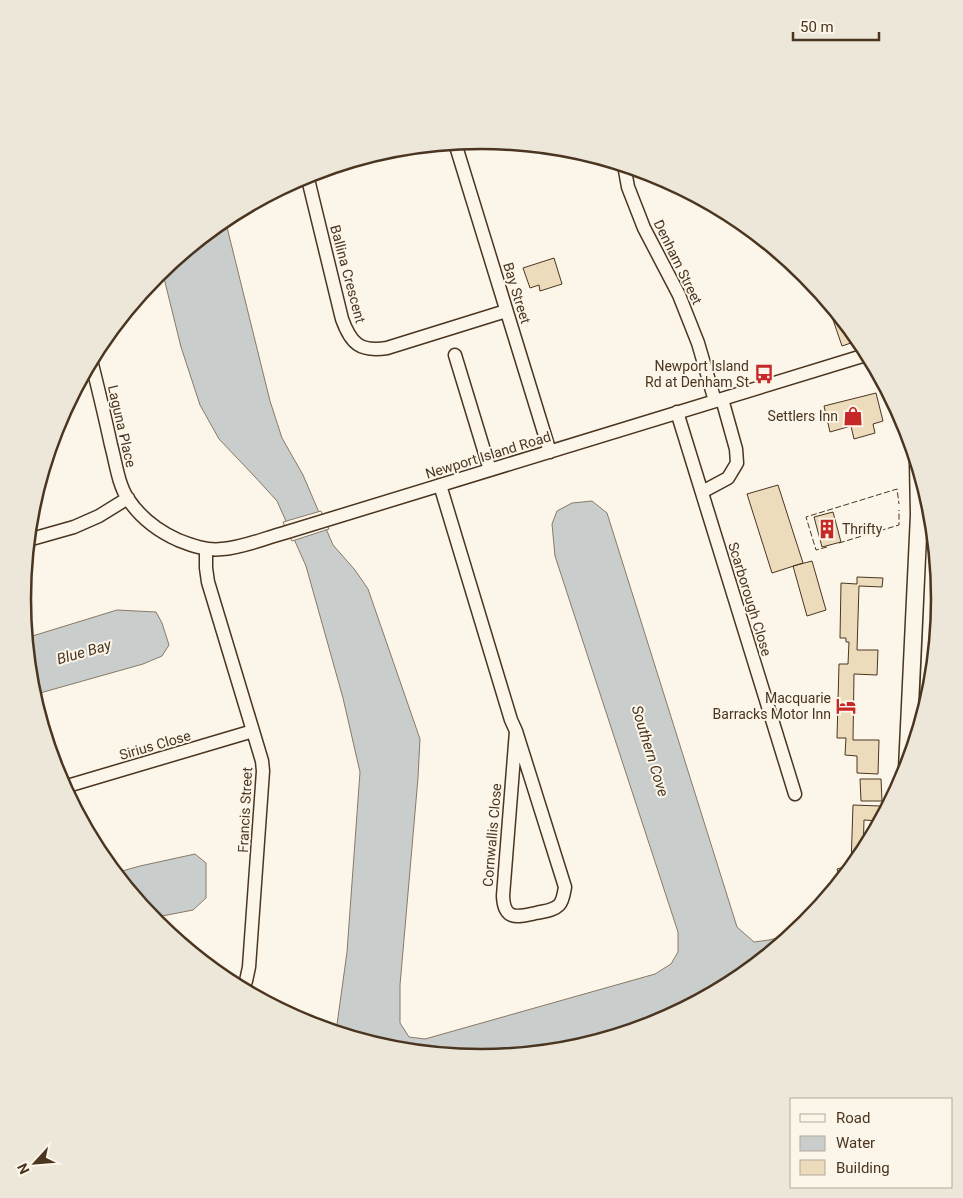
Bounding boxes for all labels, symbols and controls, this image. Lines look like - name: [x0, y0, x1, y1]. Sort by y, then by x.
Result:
- scale bar: [793, 10, 879, 42]
- text: 50 m: [800, 18, 834, 36]
- street label: Denham Street: [651, 217, 706, 307]
- street label: Ballina Crescent: [327, 223, 369, 325]
- street label: Bay Street: [500, 260, 534, 326]
- place label: Newport Island Rd at Denham St: [645, 358, 749, 390]
- bus stop icon: Newport Island Rd at Denham St: [753, 363, 775, 385]
- street label: Laguna Place: [105, 383, 139, 469]
- shop icon: Settlers Inn: [842, 405, 864, 427]
- place label: Settlers Inn: [768, 408, 838, 424]
- street label: Newport Island Road: [423, 428, 553, 482]
- building icon: Thrifty: [816, 518, 838, 540]
- place label: Thrifty: [842, 521, 883, 537]
- street label: Scarborough Close: [725, 540, 775, 658]
- water label: Blue Bay: [55, 635, 114, 668]
- place label: Macquarie Barracks Motor Inn: [713, 690, 831, 722]
- hotel icon: Macquarie Barracks Motor Inn: [835, 695, 857, 717]
- water label: Southern Cove: [628, 703, 672, 799]
- street label: Sirius Close: [117, 727, 193, 763]
- street label: Francis Street: [235, 766, 255, 853]
- street label: Cornwallis Close: [480, 783, 504, 887]
- legend: [790, 1098, 953, 1188]
- text: Road: [836, 1109, 870, 1127]
- text: Water: [836, 1134, 875, 1152]
- north arrow: [10, 1138, 60, 1188]
- text: Building: [836, 1159, 890, 1177]
- text: N: [14, 1161, 33, 1177]

